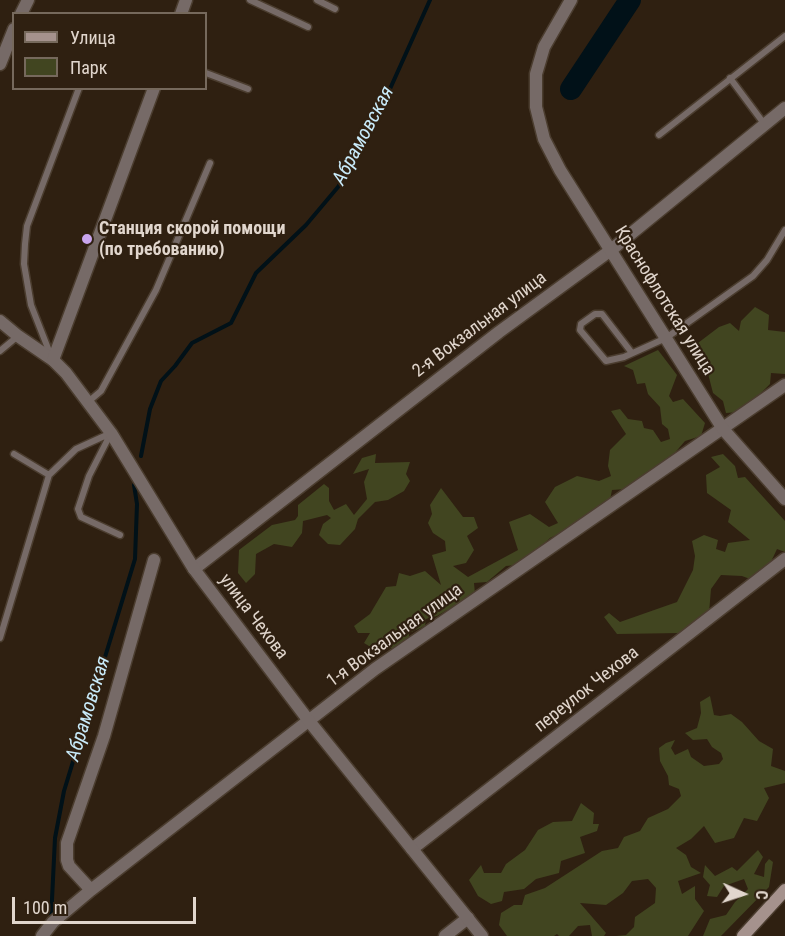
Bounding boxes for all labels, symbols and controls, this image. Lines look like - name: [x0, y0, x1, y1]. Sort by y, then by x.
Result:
- legend: [12, 12, 207, 90]
- text: Улица: [70, 27, 116, 48]
- text: Парк: [70, 57, 107, 78]
- water label: Абрамовская: [328, 83, 400, 189]
- place label: Станция скорой помощи (по требованию): [99, 218, 286, 260]
- street label: Краснофлотская улица: [609, 222, 719, 380]
- marker: Станция скорой помощи (по требованию): [80, 232, 94, 246]
- street label: 2-я Вокзальная улица: [409, 268, 551, 382]
- street label: улица Чехова: [214, 570, 292, 664]
- street label: 1-я Вокзальная улица: [323, 580, 467, 692]
- street label: переулок Чехова: [530, 643, 644, 737]
- water label: Абрамовская: [62, 654, 116, 764]
- north arrow: [713, 864, 773, 924]
- scale bar: [15, 885, 200, 923]
- text: С: [752, 890, 771, 900]
- text: 100 m: [23, 897, 67, 918]

